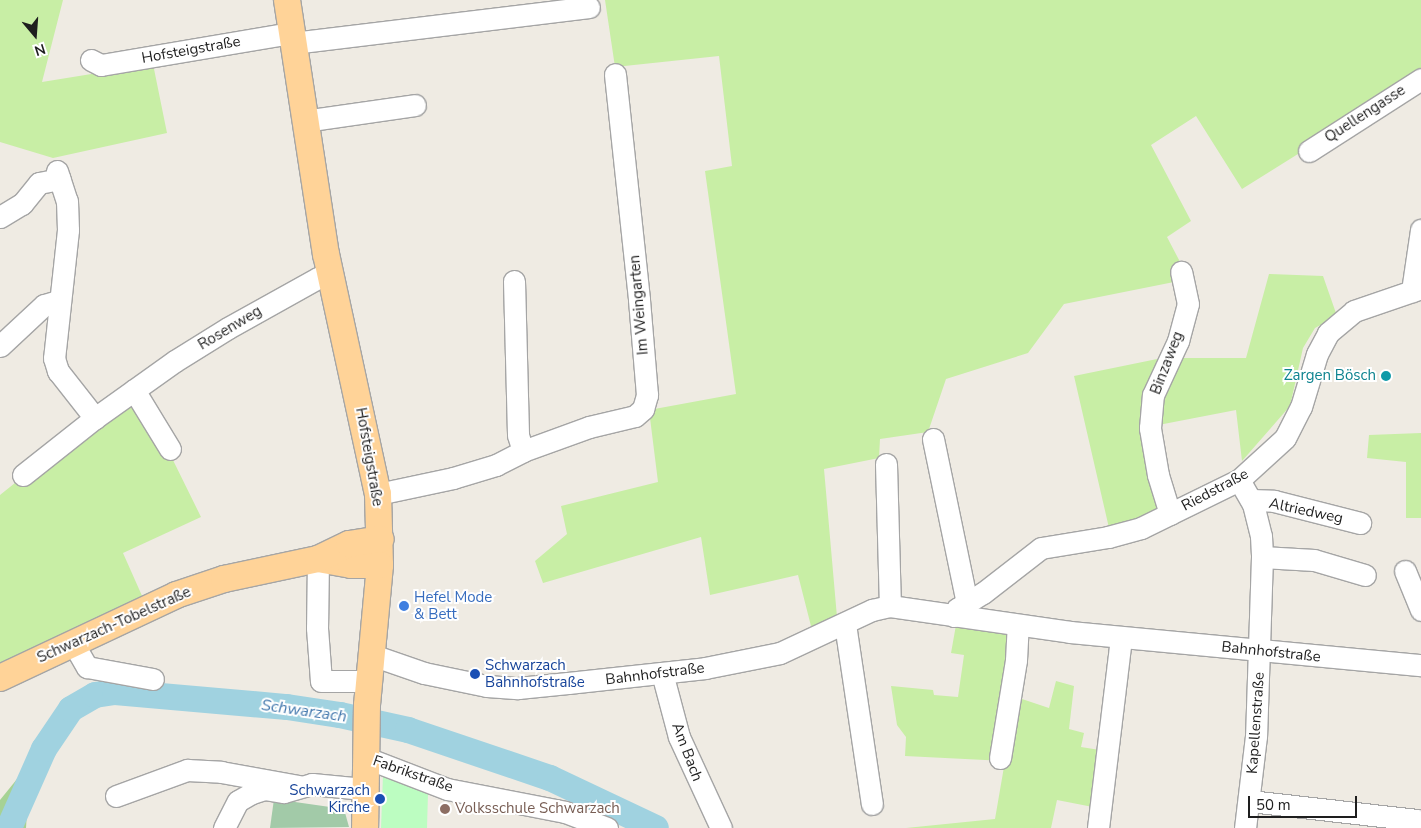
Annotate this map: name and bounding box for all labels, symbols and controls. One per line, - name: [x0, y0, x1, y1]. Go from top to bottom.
- north arrow: [10, 10, 60, 60]
- street label: Hofsteigstraße: [140, 32, 242, 68]
- text: N: [32, 39, 48, 60]
- street label: Quellengasse: [1321, 81, 1409, 147]
- street label: Im Weingarten: [626, 254, 652, 356]
- street label: Rosenweg: [195, 302, 265, 354]
- street label: Binzaweg: [1147, 329, 1187, 397]
- place label: Zargen Bösch: [1284, 367, 1376, 385]
- marker: Zargen Bösch: [1380, 370, 1392, 382]
- street label: Hofsteigstraße: [351, 406, 387, 508]
- street label: Riedstraße: [1179, 465, 1251, 515]
- street label: Altriedweg: [1267, 494, 1345, 528]
- street label: Schwarzach-Tobelstraße: [34, 583, 194, 667]
- place label: Hefel Mode & Bett: [414, 588, 492, 623]
- marker: Hefel Mode & Bett: [398, 600, 410, 612]
- street label: Bahnhofstraße: [1220, 638, 1322, 666]
- place label: Schwarzach Bahnhofstraße: [485, 656, 585, 691]
- street label: Bahnhofstraße: [604, 659, 706, 689]
- marker: Schwarzach Bahnhofstraße: [469, 668, 481, 680]
- street label: Kapellenstraße: [1243, 671, 1269, 775]
- water label: Schwarzach: [260, 696, 348, 726]
- street label: Am Bach: [668, 720, 706, 784]
- street label: Fabrikstraße: [371, 752, 455, 796]
- place label: Schwarzach Kirche: [289, 781, 370, 816]
- scale bar: [1251, 786, 1360, 818]
- marker: Schwarzach Kirche: [374, 793, 386, 805]
- text: 50 m: [1256, 795, 1291, 815]
- place label: Volksschule Schwarzach: [455, 800, 620, 818]
- marker: Volksschule Schwarzach: [439, 803, 451, 815]

